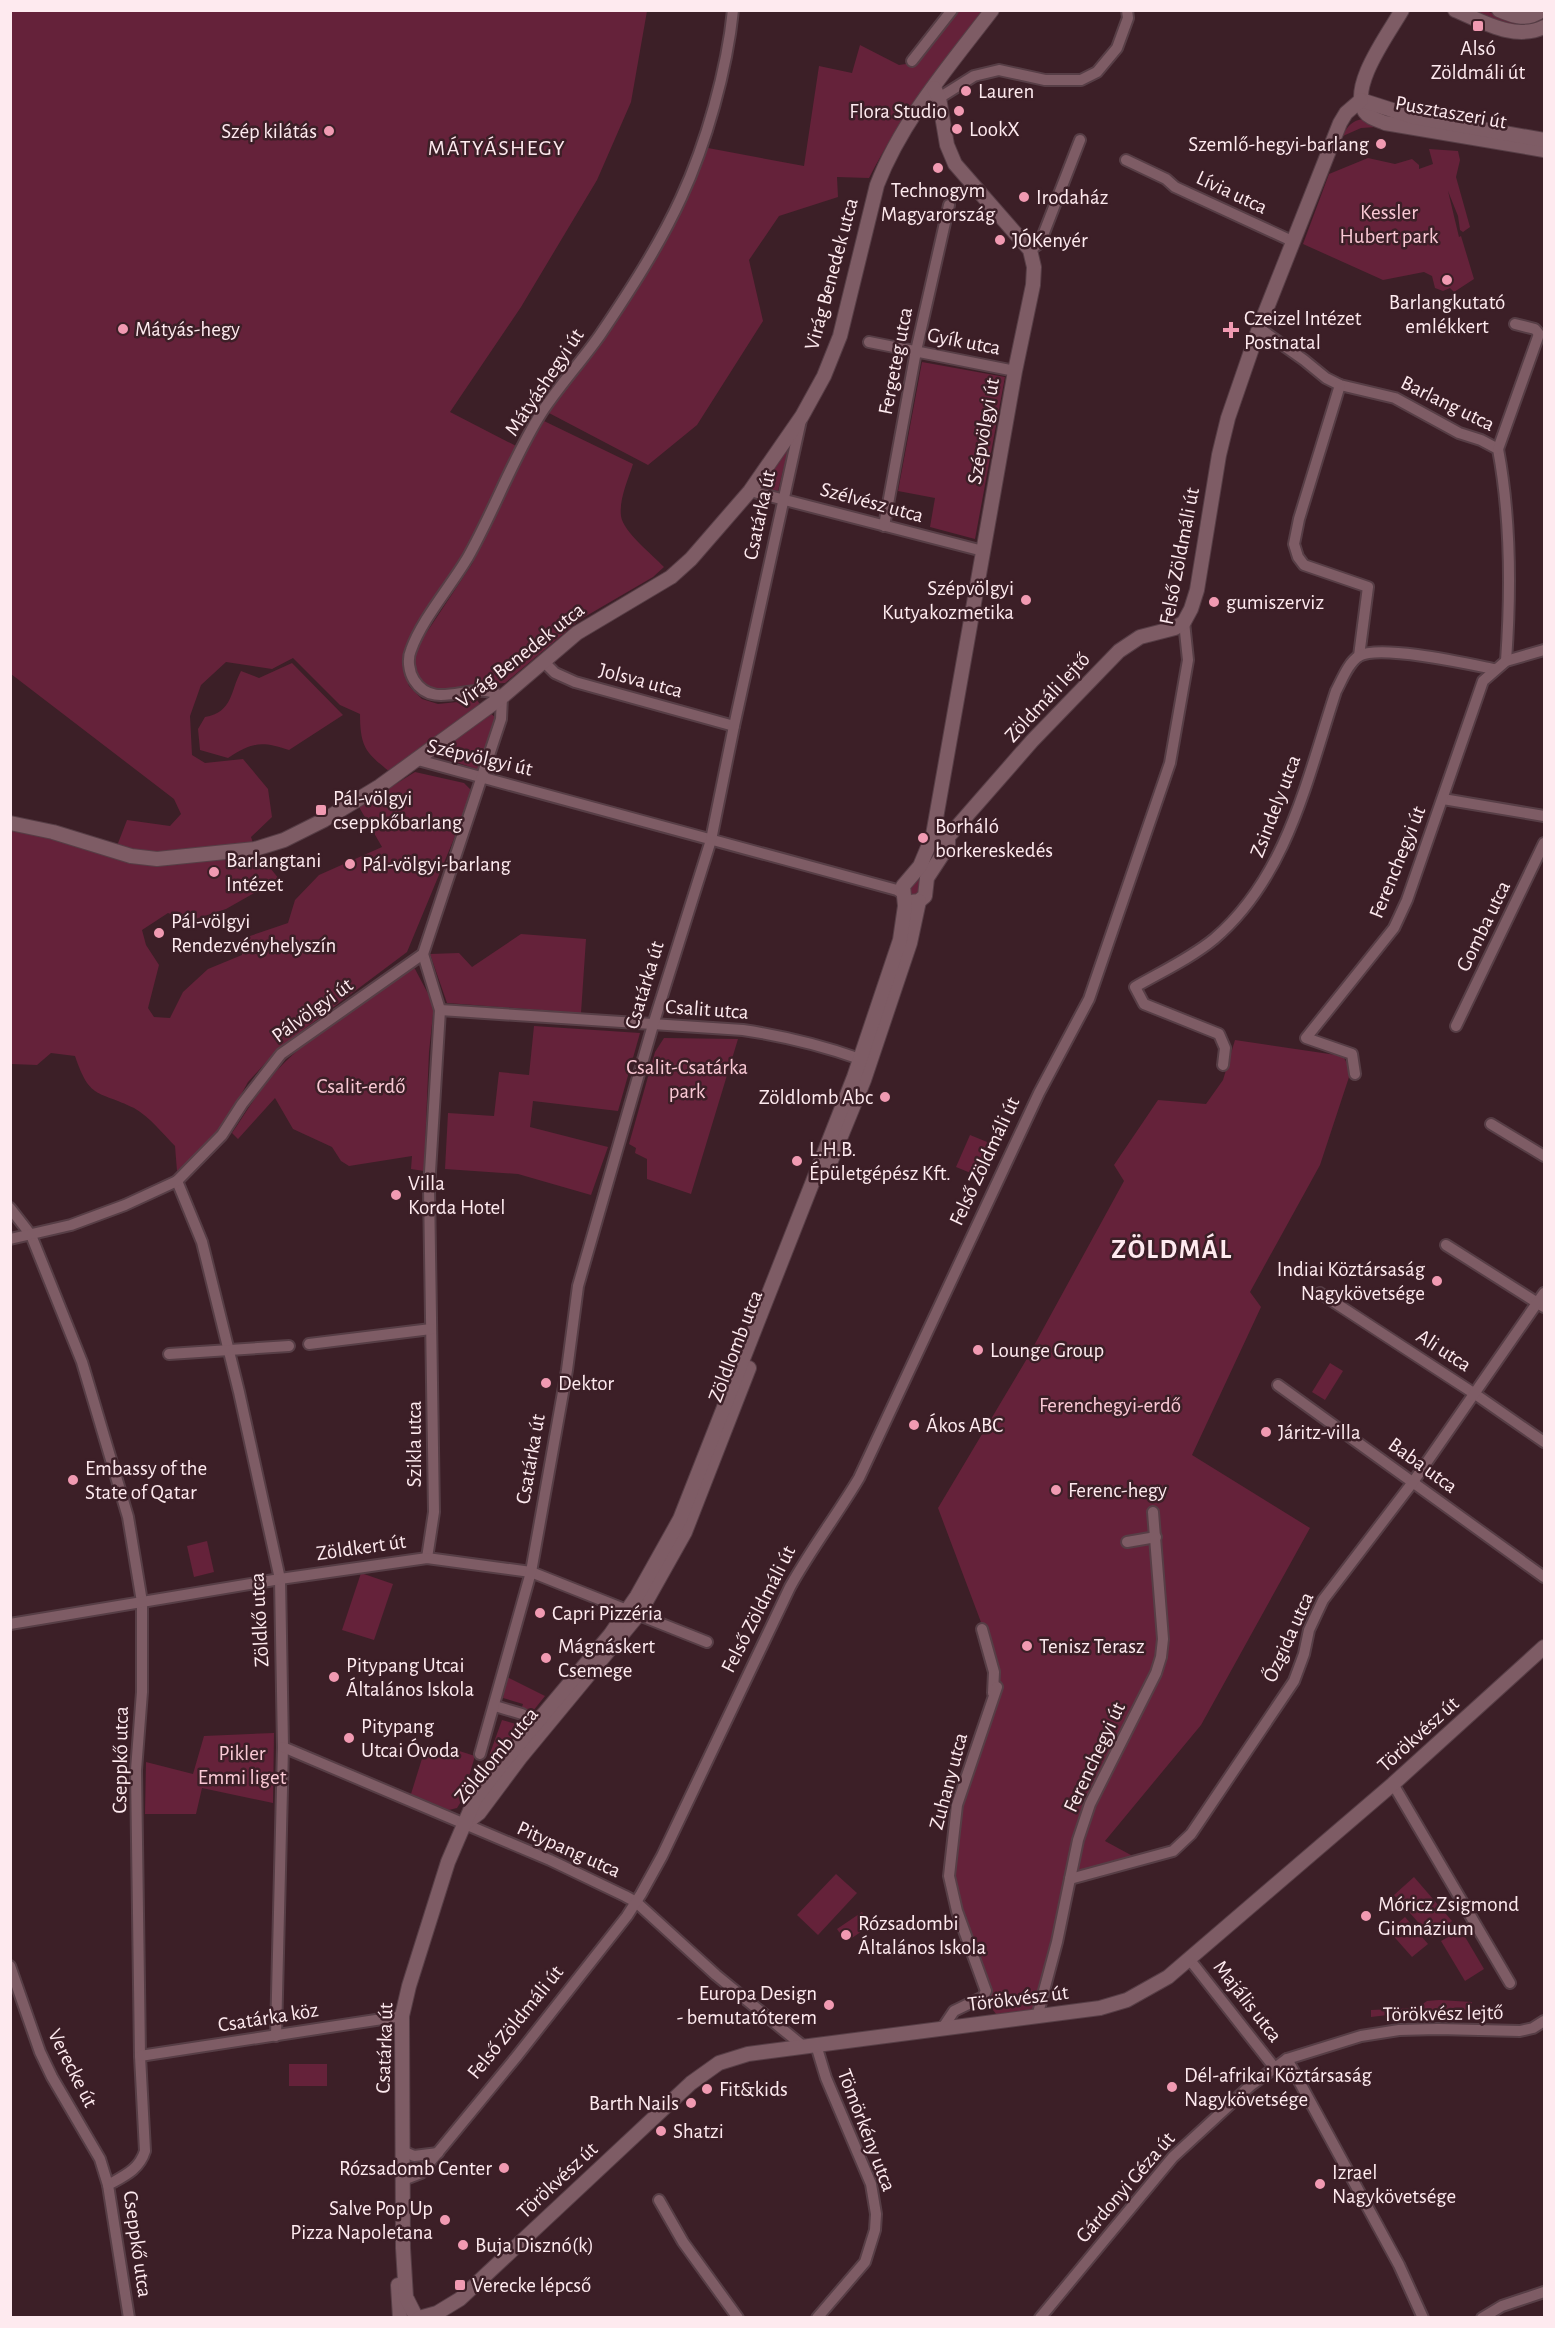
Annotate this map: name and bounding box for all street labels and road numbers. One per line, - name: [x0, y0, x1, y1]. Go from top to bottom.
- street label: Pusztaszeri út: [1394, 92, 1509, 133]
- street label: Lívia utca: [1193, 167, 1271, 218]
- street label: Virág Benedek utca: [801, 196, 862, 352]
- street label: Fergeteg utca: [875, 305, 916, 417]
- street label: Gyík utca: [926, 324, 1002, 359]
- street label: Mátyáshegyi út: [501, 325, 588, 440]
- street label: Barlang utca: [1398, 372, 1498, 435]
- street label: Szépvölgyi út: [964, 376, 1003, 486]
- street label: Csatárka út: [740, 468, 779, 562]
- street label: Szélvész utca: [818, 479, 926, 526]
- street label: Felső Zöldmáli út: [1156, 485, 1203, 626]
- street label: Virág Benedek utca: [452, 599, 589, 712]
- street label: Zöldmáli lejtő: [1001, 648, 1094, 746]
- street label: Jolsva utca: [597, 659, 685, 702]
- street label: Szépvölgyi út: [425, 735, 535, 780]
- street label: Zsindely utca: [1246, 752, 1305, 860]
- street label: Ferenchegyi út: [1365, 803, 1430, 921]
- street label: Gomba utca: [1453, 877, 1514, 975]
- street label: Csatárka út: [621, 938, 668, 1032]
- street label: Pálvölgyi út: [268, 974, 357, 1047]
- street label: Csalit utca: [665, 996, 750, 1023]
- street label: Felső Zöldmáli út: [945, 1093, 1024, 1229]
- street label: Zöldlomb utca: [705, 1287, 767, 1405]
- street label: Ali utca: [1413, 1325, 1475, 1376]
- street label: Szikla utca: [404, 1401, 425, 1487]
- street label: Csatárka út: [512, 1412, 549, 1506]
- street label: Baba utca: [1384, 1434, 1461, 1497]
- street label: Zöldkert út: [315, 1531, 407, 1564]
- street label: Felső Zöldmáli út: [717, 1542, 800, 1676]
- street label: Zöldkő utca: [247, 1572, 272, 1668]
- street label: Őzgida utca: [1258, 1588, 1318, 1685]
- street label: Törökvész út: [1374, 1693, 1463, 1776]
- street label: Ferenchegyi út: [1060, 1699, 1129, 1816]
- street label: Zöldlomb utca: [450, 1703, 543, 1807]
- street label: Cseppkő utca: [109, 1706, 132, 1814]
- street label: Zuhany utca: [925, 1730, 972, 1832]
- street label: Pitypang utca: [514, 1817, 624, 1882]
- street label: Majális utca: [1209, 1956, 1286, 2046]
- street label: Felső Zöldmáli út: [463, 1961, 568, 2083]
- street label: Törökvész út: [967, 1982, 1070, 2015]
- street label: Csatárka köz: [216, 1999, 320, 2036]
- street label: Csatárka út: [372, 2002, 397, 2094]
- street label: Törökvész lejtő: [1382, 2002, 1504, 2025]
- street label: Verecke út: [44, 2026, 101, 2111]
- street label: Tömörkény utca: [834, 2066, 900, 2195]
- street label: Gárdonyi Géza út: [1072, 2128, 1179, 2247]
- street label: Törökvész út: [513, 2138, 602, 2223]
- street label: Cseppkő utca: [120, 2189, 155, 2299]

